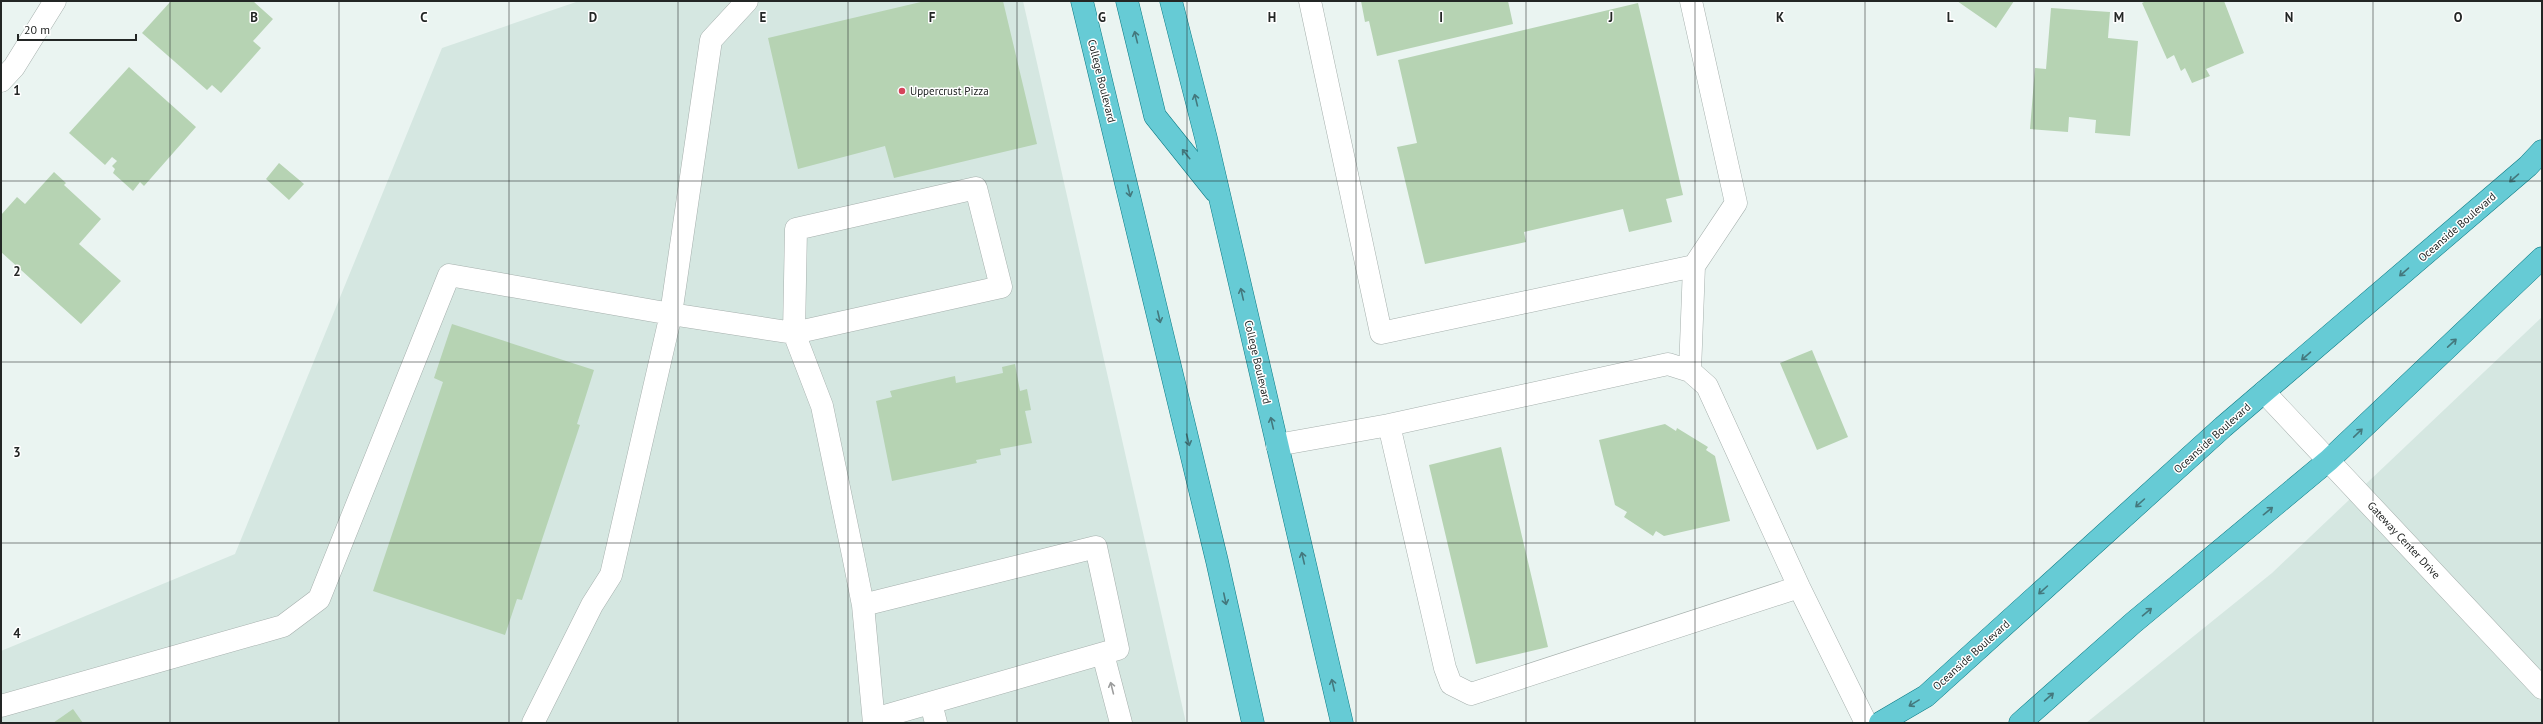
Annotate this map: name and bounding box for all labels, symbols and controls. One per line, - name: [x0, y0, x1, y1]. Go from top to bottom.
- text: B: [250, 9, 258, 26]
- text: C: [420, 9, 428, 26]
- text: D: [589, 9, 597, 26]
- text: E: [760, 9, 767, 26]
- text: F: [929, 9, 936, 26]
- text: G: [1098, 9, 1106, 26]
- text: H: [1268, 9, 1276, 26]
- text: I: [1439, 9, 1443, 26]
- text: J: [1608, 9, 1613, 26]
- text: K: [1776, 9, 1784, 26]
- text: L: [1947, 9, 1954, 26]
- text: M: [2114, 9, 2124, 26]
- text: N: [2285, 9, 2293, 26]
- text: O: [2454, 9, 2463, 26]
- scale bar: [18, 16, 136, 42]
- text: 20 m: [24, 22, 50, 37]
- one-way arrow: [1132, 30, 1139, 43]
- street label: College Boulevard: [1085, 38, 1119, 124]
- text: 1: [13, 82, 21, 99]
- place label: Uppercrust Pizza: [910, 84, 989, 98]
- marker: Uppercrust Pizza: [897, 86, 907, 96]
- one-way arrow: [1192, 94, 1199, 107]
- one-way arrow: [1181, 148, 1190, 159]
- one-way arrow: [2509, 173, 2519, 182]
- one-way arrow: [1126, 184, 1133, 197]
- street label: Oceanside Boulevard: [2415, 189, 2499, 265]
- text: 2: [13, 263, 21, 280]
- one-way arrow: [2399, 267, 2410, 276]
- one-way arrow: [1238, 288, 1245, 301]
- one-way arrow: [1155, 310, 1163, 323]
- street label: College Boulevard: [1242, 319, 1274, 405]
- one-way arrow: [2447, 339, 2457, 348]
- one-way arrow: [2300, 352, 2311, 361]
- street label: Oceanside Boulevard: [2171, 400, 2253, 476]
- one-way arrow: [1267, 416, 1275, 429]
- one-way arrow: [2353, 428, 2363, 438]
- one-way arrow: [1185, 433, 1192, 446]
- text: 3: [13, 444, 21, 461]
- one-way arrow: [2135, 498, 2145, 508]
- street label: Gateway Center Drive: [2365, 498, 2444, 582]
- one-way arrow: [2263, 506, 2274, 515]
- one-way arrow: [1299, 552, 1307, 565]
- one-way arrow: [2038, 585, 2048, 595]
- one-way arrow: [1222, 592, 1230, 605]
- one-way arrow: [2142, 607, 2152, 616]
- street label: Oceanside Boulevard: [1930, 617, 2012, 693]
- text: 4: [13, 625, 21, 642]
- one-way arrow: [1329, 679, 1336, 692]
- one-way arrow: [1108, 682, 1115, 695]
- one-way arrow: [2044, 693, 2055, 702]
- one-way arrow: [1909, 699, 1920, 707]

